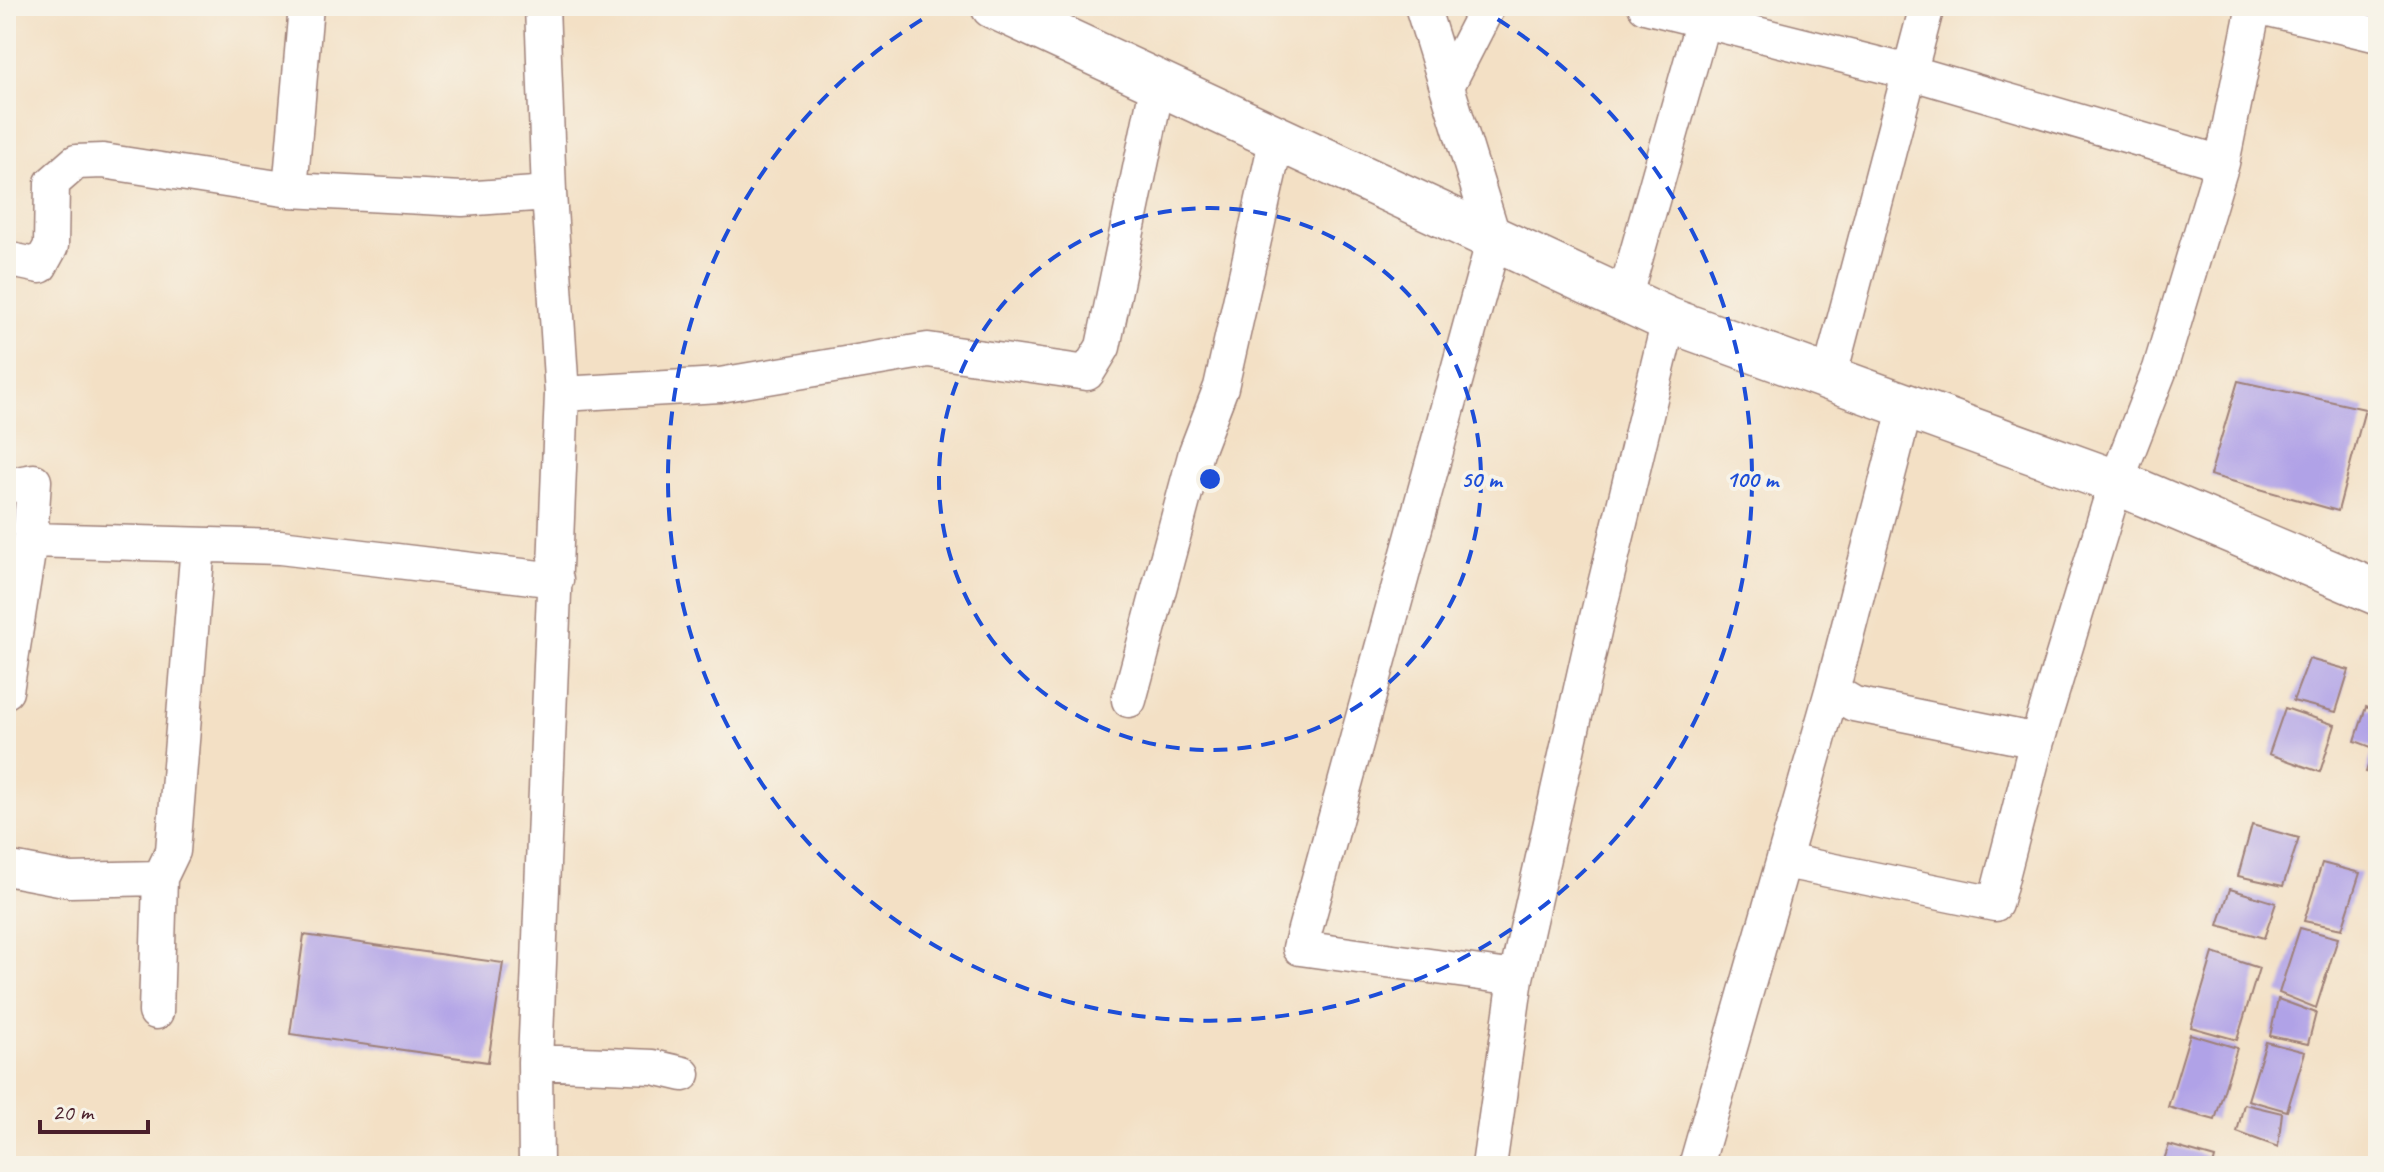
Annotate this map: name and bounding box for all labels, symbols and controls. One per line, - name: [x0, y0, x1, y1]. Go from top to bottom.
- text: 50 m: [1461, 464, 1504, 494]
- text: 100 m: [1726, 464, 1780, 494]
- centre of rings: [1196, 465, 1224, 493]
- scale bar: [40, 1084, 148, 1134]
- text: 20 m: [52, 1097, 95, 1127]

